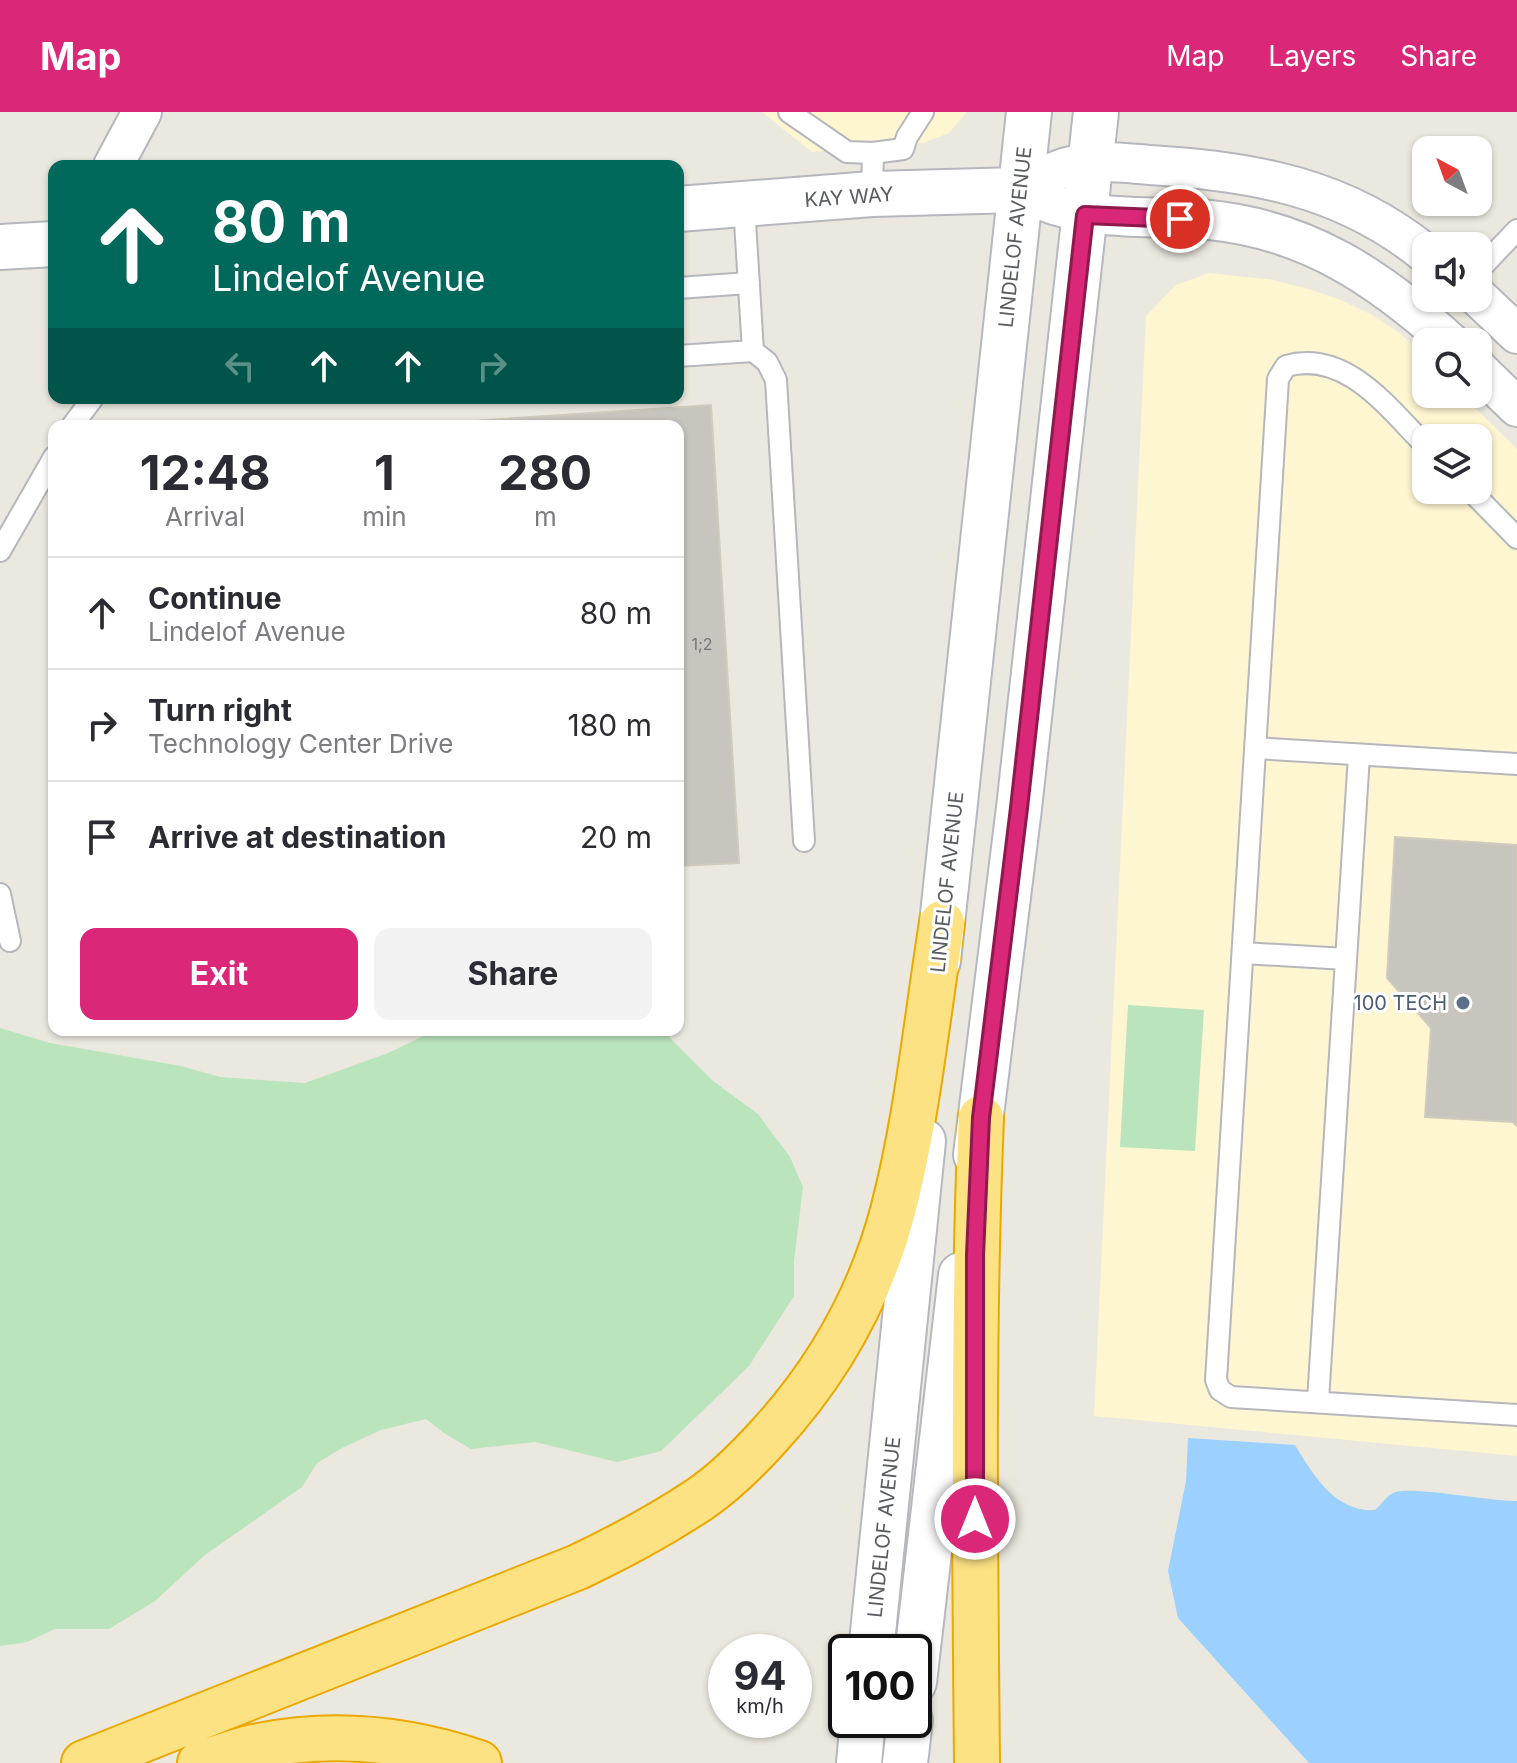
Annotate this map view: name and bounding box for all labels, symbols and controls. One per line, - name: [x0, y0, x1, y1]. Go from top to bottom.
- text: Map: [40, 33, 121, 79]
- text: Map: [1166, 39, 1224, 73]
- text: Layers: [1268, 39, 1356, 73]
- text: Share: [1400, 39, 1477, 73]
- north arrow: [1412, 136, 1492, 216]
- map controls: [1412, 136, 1492, 504]
- street label: LINDELOF AVENUE: [994, 145, 1036, 329]
- street label: KAY WAY: [804, 182, 895, 212]
- pin: [1146, 185, 1214, 253]
- text: 80 m: [212, 188, 351, 256]
- icon: ahead: [80, 192, 184, 296]
- icon: arrive: [1158, 197, 1202, 241]
- button: sound: [1412, 232, 1492, 312]
- text: Lindelof Avenue: [212, 256, 486, 300]
- button: search: [1412, 328, 1492, 408]
- icon: left: [218, 344, 262, 388]
- icon: ahead: [302, 344, 346, 388]
- icon: ahead: [386, 344, 430, 388]
- icon: right: [470, 344, 514, 388]
- button: layers: [1412, 424, 1492, 504]
- text: 12:48: [140, 443, 270, 502]
- text: 1: [374, 443, 395, 502]
- text: 280: [498, 443, 592, 502]
- text: Arrival: [165, 501, 245, 532]
- text: min: [362, 501, 407, 532]
- text: m: [534, 501, 557, 532]
- text: Continue: [148, 580, 282, 616]
- icon: ahead: [80, 591, 124, 635]
- text: 80 m: [580, 595, 652, 631]
- text: Lindelof Avenue: [148, 616, 346, 647]
- house number: 1;2: [691, 634, 713, 654]
- text: Turn right: [148, 692, 292, 728]
- icon: right: [80, 703, 124, 747]
- text: 180 m: [568, 707, 652, 743]
- text: Technology Center Drive: [148, 728, 453, 759]
- street label: LINDELOF AVENUE: [926, 790, 968, 974]
- icon: arrive: [80, 815, 124, 859]
- text: Arrive at destination: [148, 819, 446, 855]
- text: 20 m: [580, 819, 652, 855]
- button: Exit: [80, 928, 358, 1020]
- button: Share: [374, 928, 652, 1020]
- place label: 100 TECH: [1354, 991, 1447, 1015]
- marker: 100 TECH: [1454, 994, 1472, 1012]
- street label: LINDELOF AVENUE: [863, 1435, 905, 1619]
- position arrow: [933, 1477, 1017, 1561]
- speed limit sign: 100: [828, 1634, 932, 1738]
- text: 94: [733, 1651, 787, 1700]
- text: km/h: [736, 1694, 784, 1718]

